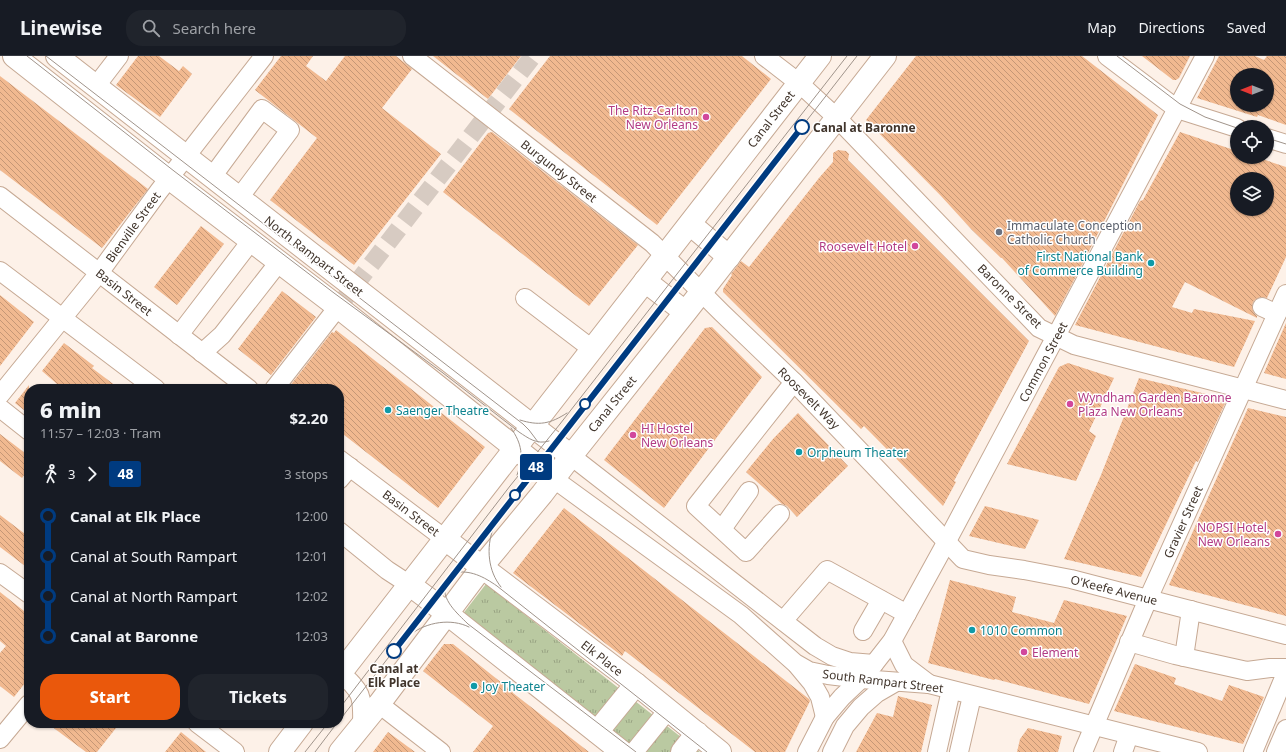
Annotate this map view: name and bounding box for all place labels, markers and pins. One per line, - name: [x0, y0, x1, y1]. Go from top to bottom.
- place label: The Ritz-Carlton New Orleans: [608, 102, 698, 133]
- marker: The Ritz-Carlton New Orleans: [701, 112, 711, 122]
- marker: Canal at Baronne: [794, 119, 810, 135]
- place label: Canal at Baronne: [813, 119, 916, 136]
- place label: Immaculate Conception Catholic Church: [1007, 217, 1142, 248]
- marker: Immaculate Conception Catholic Church: [994, 227, 1004, 237]
- place label: Roosevelt Hotel: [819, 238, 907, 255]
- marker: Roosevelt Hotel: [910, 241, 920, 251]
- place label: First National Bank of Commerce Building: [1017, 248, 1144, 279]
- marker: First National Bank of Commerce Building: [1146, 258, 1156, 268]
- place label: Wyndham Garden Baronne Plaza New Orleans: [1078, 389, 1232, 420]
- unlabelled marker: [579, 398, 591, 410]
- marker: Wyndham Garden Baronne Plaza New Orleans: [1065, 399, 1075, 409]
- place label: Saenger Theatre: [396, 402, 489, 419]
- marker: Saenger Theatre: [383, 405, 393, 415]
- place label: HI Hostel New Orleans: [641, 420, 714, 451]
- marker: HI Hostel New Orleans: [628, 430, 638, 440]
- place label: Orpheum Theater: [807, 444, 908, 461]
- marker: Orpheum Theater: [794, 447, 804, 457]
- unlabelled marker: [509, 489, 521, 501]
- place label: NOPSI Hotel, New Orleans: [1197, 519, 1270, 550]
- marker: NOPSI Hotel, New Orleans: [1273, 529, 1283, 539]
- place label: 1010 Common: [980, 622, 1063, 639]
- marker: 1010 Common: [967, 625, 977, 635]
- marker: Canal at Elk Place: [386, 643, 402, 659]
- place label: Element: [1032, 644, 1079, 661]
- marker: Element: [1019, 647, 1029, 657]
- place label: Canal at Elk Place: [368, 660, 420, 691]
- place label: Joy Theater: [481, 678, 545, 695]
- marker: Joy Theater: [469, 681, 479, 691]

